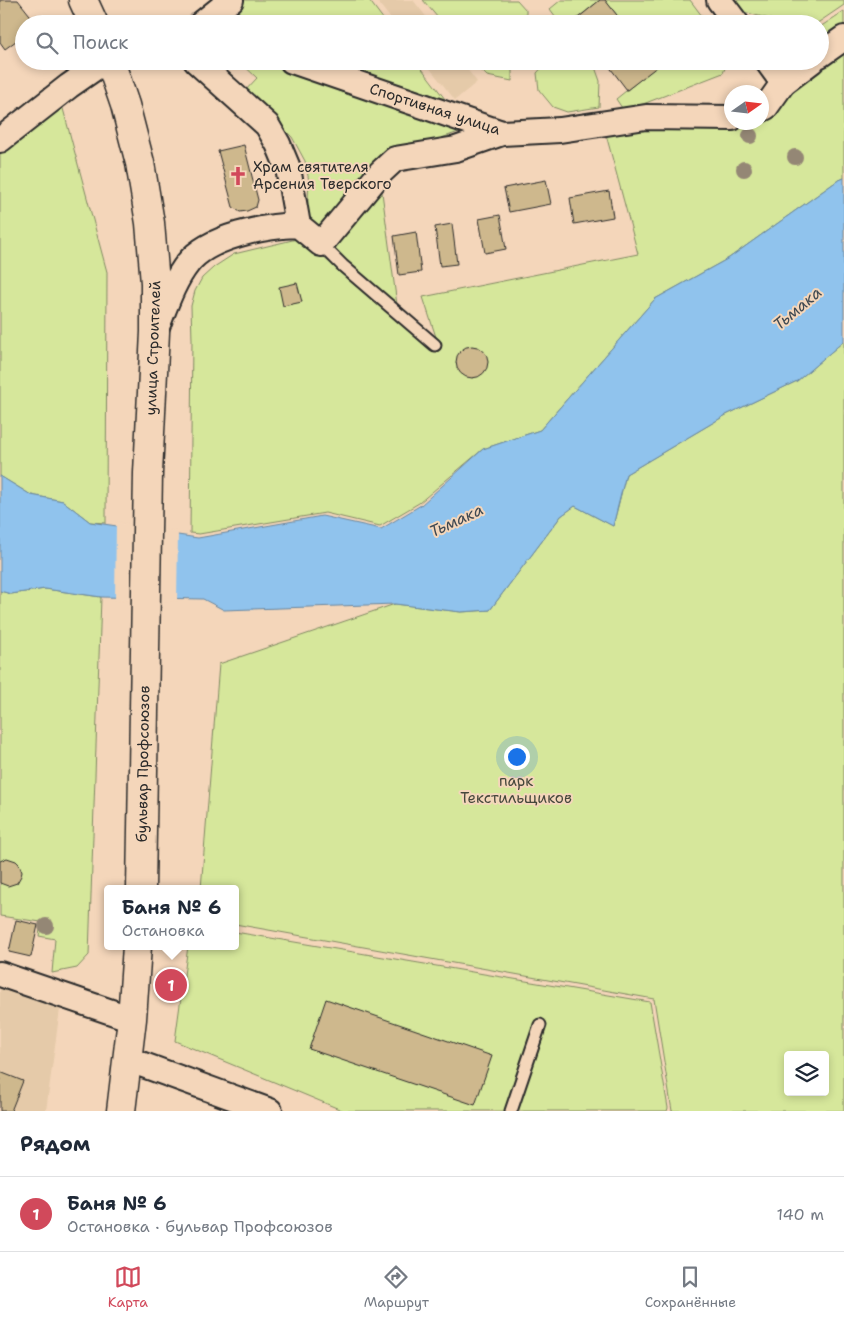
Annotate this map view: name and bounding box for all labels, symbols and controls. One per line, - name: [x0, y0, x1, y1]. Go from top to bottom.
- search box: [15, 15, 829, 70]
- icon: search: [33, 29, 61, 57]
- text: Поиск: [73, 30, 128, 55]
- street label: Спортивная улица: [367, 78, 504, 140]
- north arrow: [724, 85, 769, 130]
- place label: Храм святителя Арсения Тверского: [253, 157, 392, 194]
- church icon: Храм святителя Арсения Тверского: [227, 165, 249, 187]
- street label: улица Строителей: [141, 280, 165, 416]
- water label: Тьмака: [769, 282, 826, 335]
- water label: Тьмака: [426, 499, 487, 542]
- street label: бульвар Профсоюзов: [132, 685, 154, 843]
- your location: [504, 744, 530, 770]
- park label: парк Текстильщиков: [460, 771, 572, 808]
- popup: [104, 885, 239, 950]
- text: Баня № 6: [122, 895, 221, 920]
- text: Остановка: [122, 920, 204, 941]
- pin: 1: [155, 966, 187, 1004]
- map controls: [784, 1051, 829, 1096]
- button: layers: [784, 1051, 829, 1096]
- text: Рядом: [20, 1130, 90, 1158]
- text: Баня № 6: [67, 1191, 167, 1216]
- text: 1: [32, 1204, 40, 1225]
- text: 140 m: [777, 1204, 824, 1225]
- text: Остановка · бульвар Профсоюзов: [67, 1216, 333, 1237]
- tab: Карта: [108, 1263, 148, 1311]
- tab: Маршрут: [364, 1263, 429, 1311]
- tab: Сохранённые: [645, 1263, 736, 1311]

